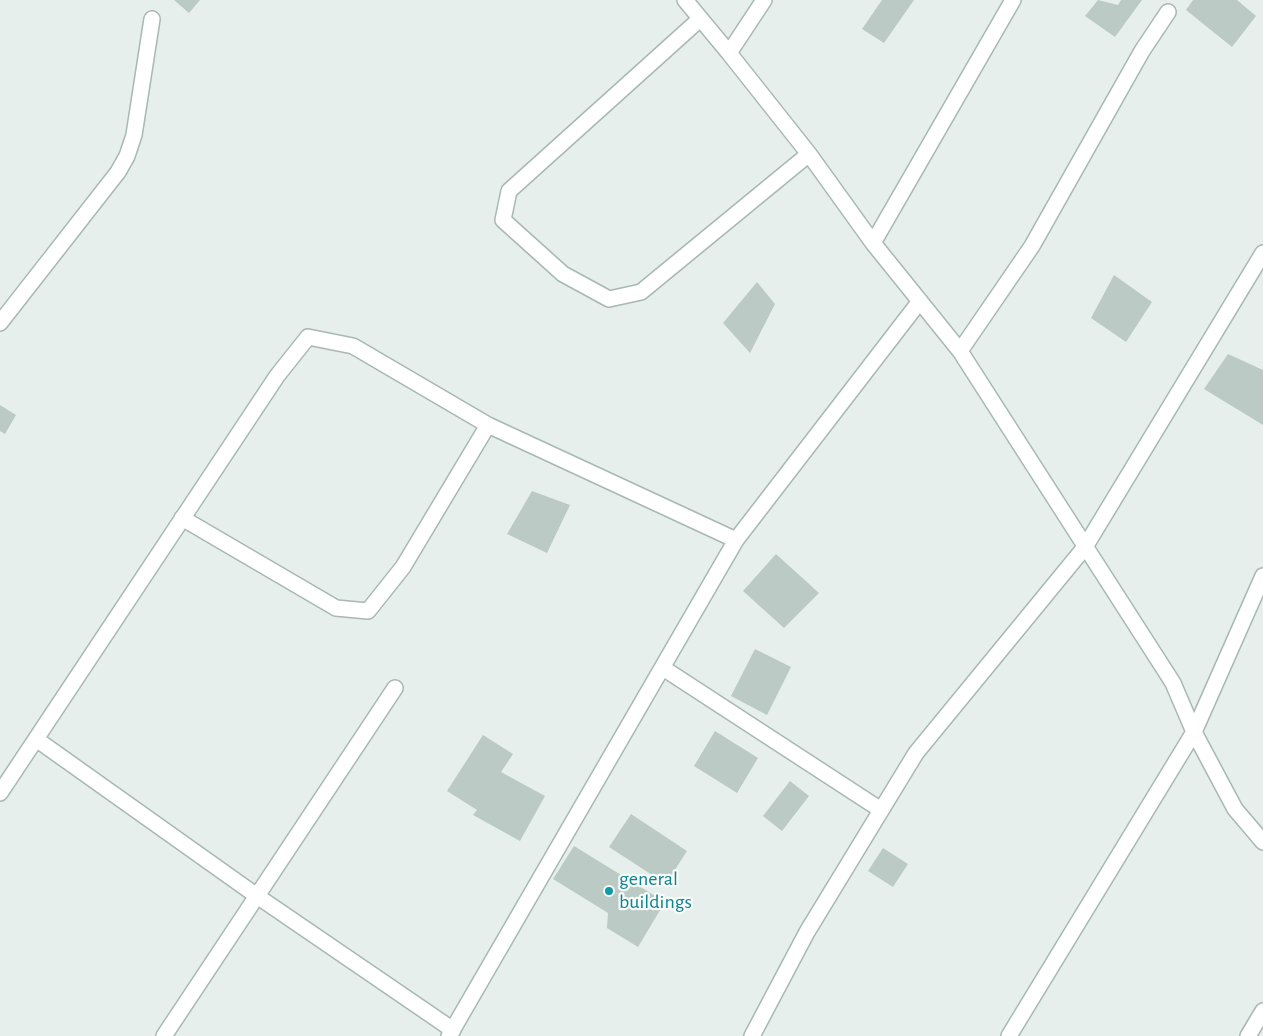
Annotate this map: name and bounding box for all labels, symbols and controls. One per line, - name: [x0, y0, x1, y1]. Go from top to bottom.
- place label: general buildings: [619, 867, 692, 914]
- marker: general buildings: [603, 885, 615, 897]

